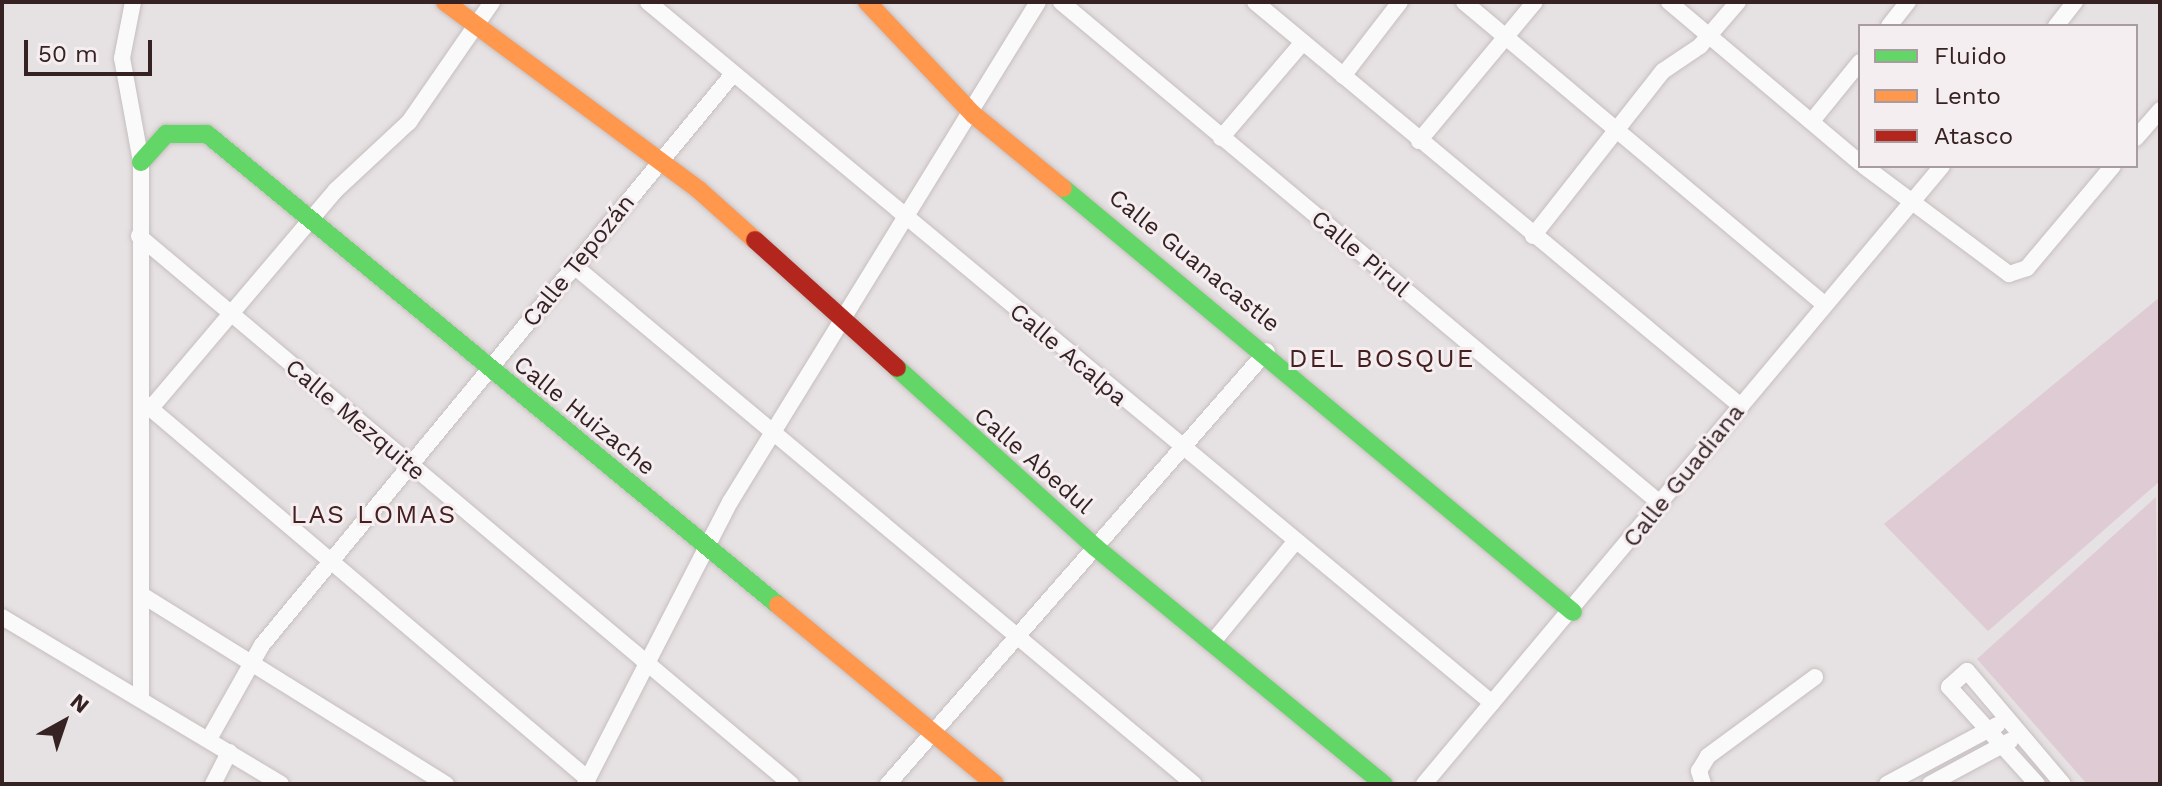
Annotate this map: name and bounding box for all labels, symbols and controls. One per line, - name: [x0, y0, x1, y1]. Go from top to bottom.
- scale bar: [28, 24, 156, 74]
- legend: [1858, 24, 2138, 168]
- text: 50 m: [38, 40, 98, 68]
- text: Fluido: [1934, 42, 2007, 70]
- text: Lento: [1934, 82, 2001, 110]
- text: Atasco: [1934, 122, 2013, 150]
- street label: Calle Guanacastle: [1103, 183, 1285, 339]
- street label: Calle Tepozán: [517, 189, 641, 333]
- street label: Calle Pirul: [1305, 204, 1415, 304]
- street label: Calle Acalpa: [1003, 297, 1133, 413]
- district label: DEL BOSQUE: [1288, 343, 1476, 375]
- street label: Calle Huizache: [507, 350, 661, 482]
- street label: Calle Mezquite: [279, 353, 431, 487]
- street label: Calle Guadiana: [1617, 399, 1751, 553]
- street label: Calle Abedul: [967, 401, 1099, 521]
- district label: LAS LOMAS: [291, 499, 457, 531]
- north arrow: [24, 682, 104, 762]
- text: N: [65, 688, 94, 718]

